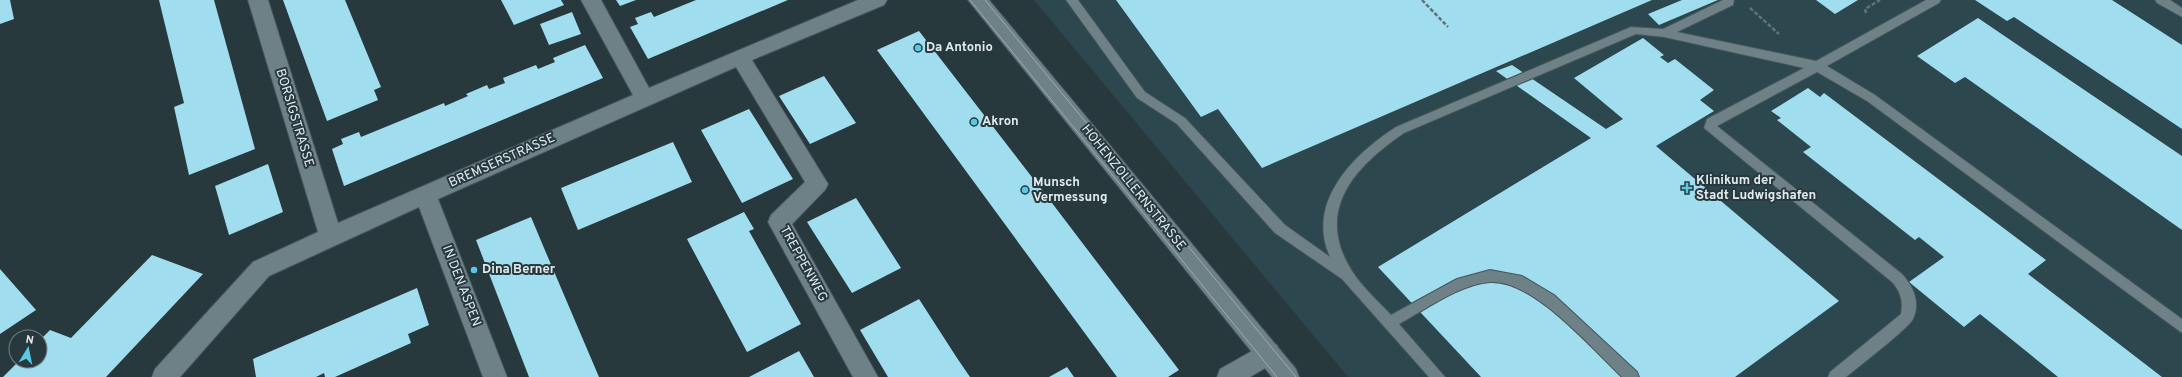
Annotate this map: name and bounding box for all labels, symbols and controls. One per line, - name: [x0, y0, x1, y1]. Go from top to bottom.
- place label: Da Antonio: [926, 40, 993, 56]
- marker: Da Antonio: [913, 43, 923, 53]
- street label: BORSIGSTRASSE: [271, 67, 317, 169]
- place label: Akron: [982, 114, 1019, 130]
- marker: Akron: [969, 117, 979, 127]
- street label: HOHENZOLLERNSTRASSE: [1077, 122, 1189, 254]
- street label: BREMSERSTRASSE: [446, 130, 558, 192]
- place label: Klinikum der Stadt Ludwigshafen: [1696, 173, 1816, 204]
- place label: Munsch Vermessung: [1033, 175, 1107, 206]
- marker: Klinikum der Stadt Ludwigshafen: [1681, 182, 1693, 194]
- marker: Munsch Vermessung: [1020, 185, 1030, 195]
- street label: TREPPENWEG: [776, 223, 830, 305]
- street label: IN DEN ASPEN: [438, 243, 484, 329]
- place label: Dina Berner: [482, 262, 556, 278]
- marker: Dina Berner: [469, 265, 479, 275]
- north arrow: [8, 329, 48, 369]
- text: N: [24, 333, 35, 348]

